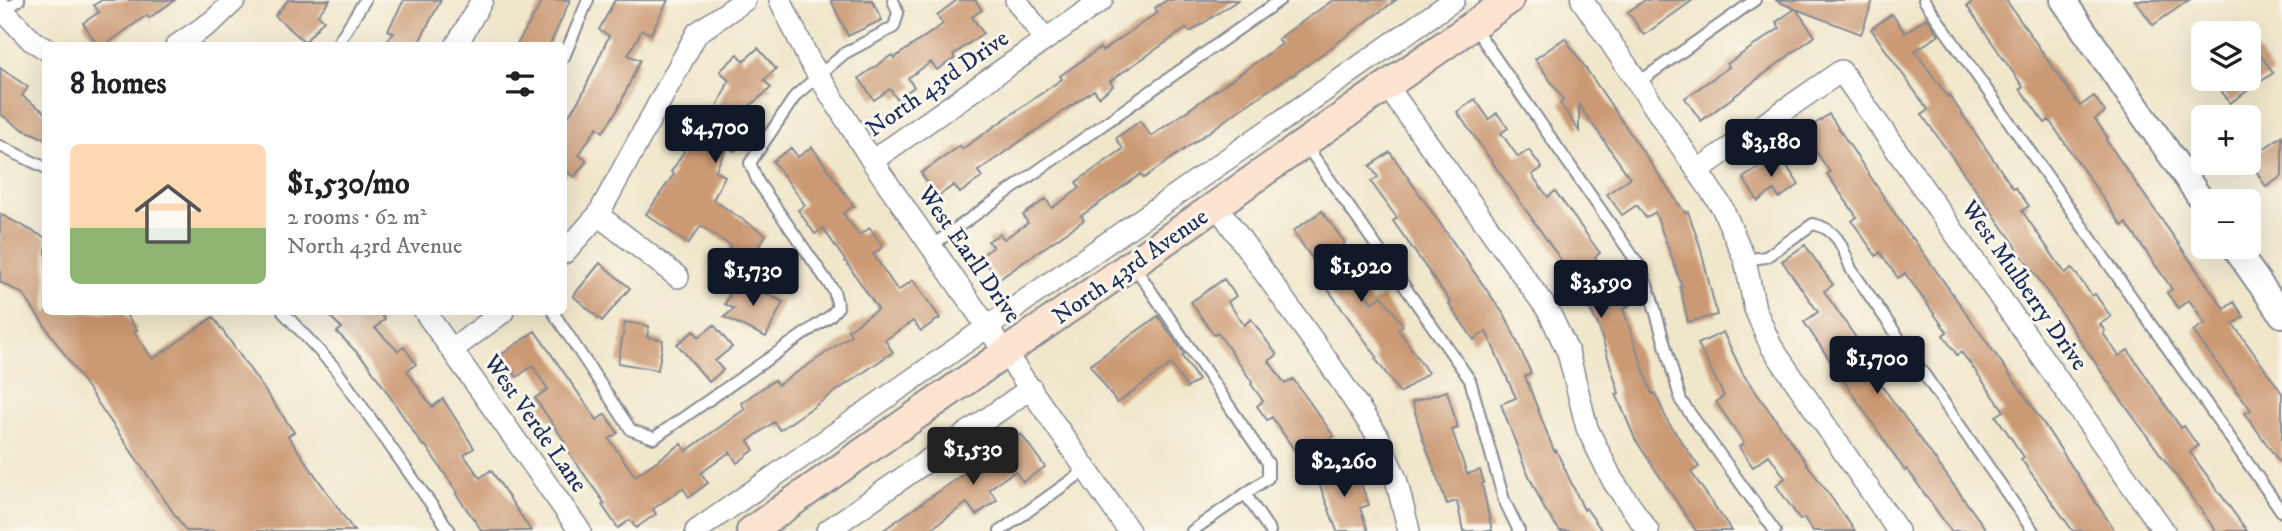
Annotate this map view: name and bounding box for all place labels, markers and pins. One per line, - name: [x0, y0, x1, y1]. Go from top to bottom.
- pin: $4,700: [658, 106, 772, 165]
- pin: $3,180: [1714, 120, 1828, 179]
- pin: $1,920: [1304, 244, 1418, 304]
- pin: $1,730: [696, 248, 810, 308]
- pin: $3,590: [1544, 260, 1658, 320]
- pin: $1,700: [1820, 336, 1934, 396]
- pin: $1,530: [916, 428, 1030, 487]
- pin: $2,260: [1287, 440, 1401, 499]

